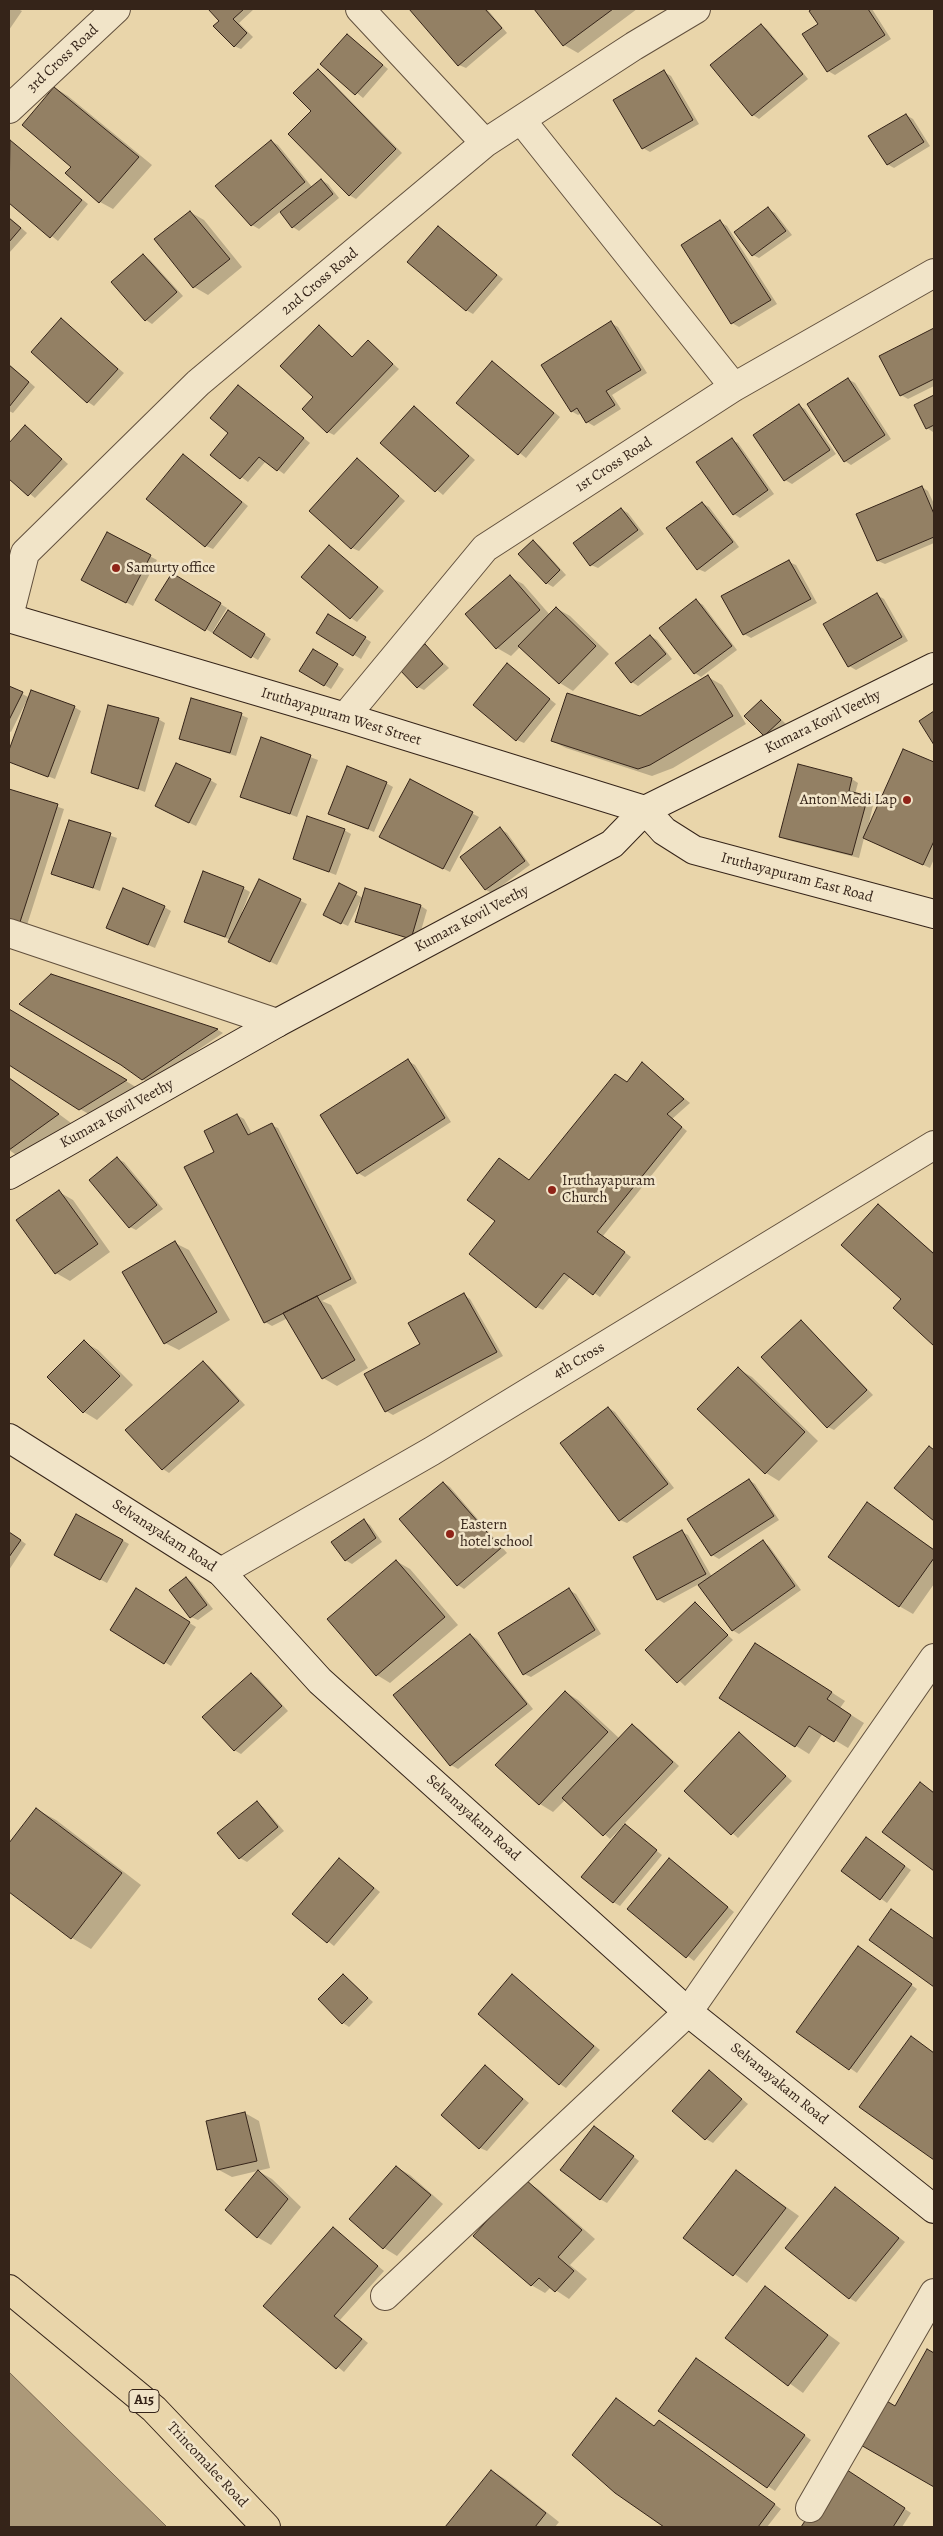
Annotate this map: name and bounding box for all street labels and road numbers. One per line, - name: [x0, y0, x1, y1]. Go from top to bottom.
- street label: 3rd Cross Road: [23, 21, 103, 97]
- street label: 2nd Cross Road: [278, 245, 362, 319]
- street label: 1st Cross Road: [572, 434, 656, 496]
- street label: Iruthayapuram West Street: [259, 684, 423, 750]
- street label: Kumara Kovil Veethy: [762, 686, 884, 758]
- street label: Iruthayapuram East Road: [719, 849, 875, 907]
- street label: Kumara Kovil Veethy: [412, 881, 532, 957]
- street label: Kumara Kovil Veethy: [57, 1075, 177, 1153]
- street label: 4th Cross: [550, 1339, 608, 1383]
- street label: Selvanayakam Road: [109, 1496, 219, 1576]
- street label: Selvanayakam Road: [422, 1771, 524, 1865]
- street label: Selvanayakam Road: [726, 2039, 832, 2129]
- road number: A15: [129, 2390, 159, 2412]
- street label: Trincomalee Road: [163, 2419, 251, 2511]

